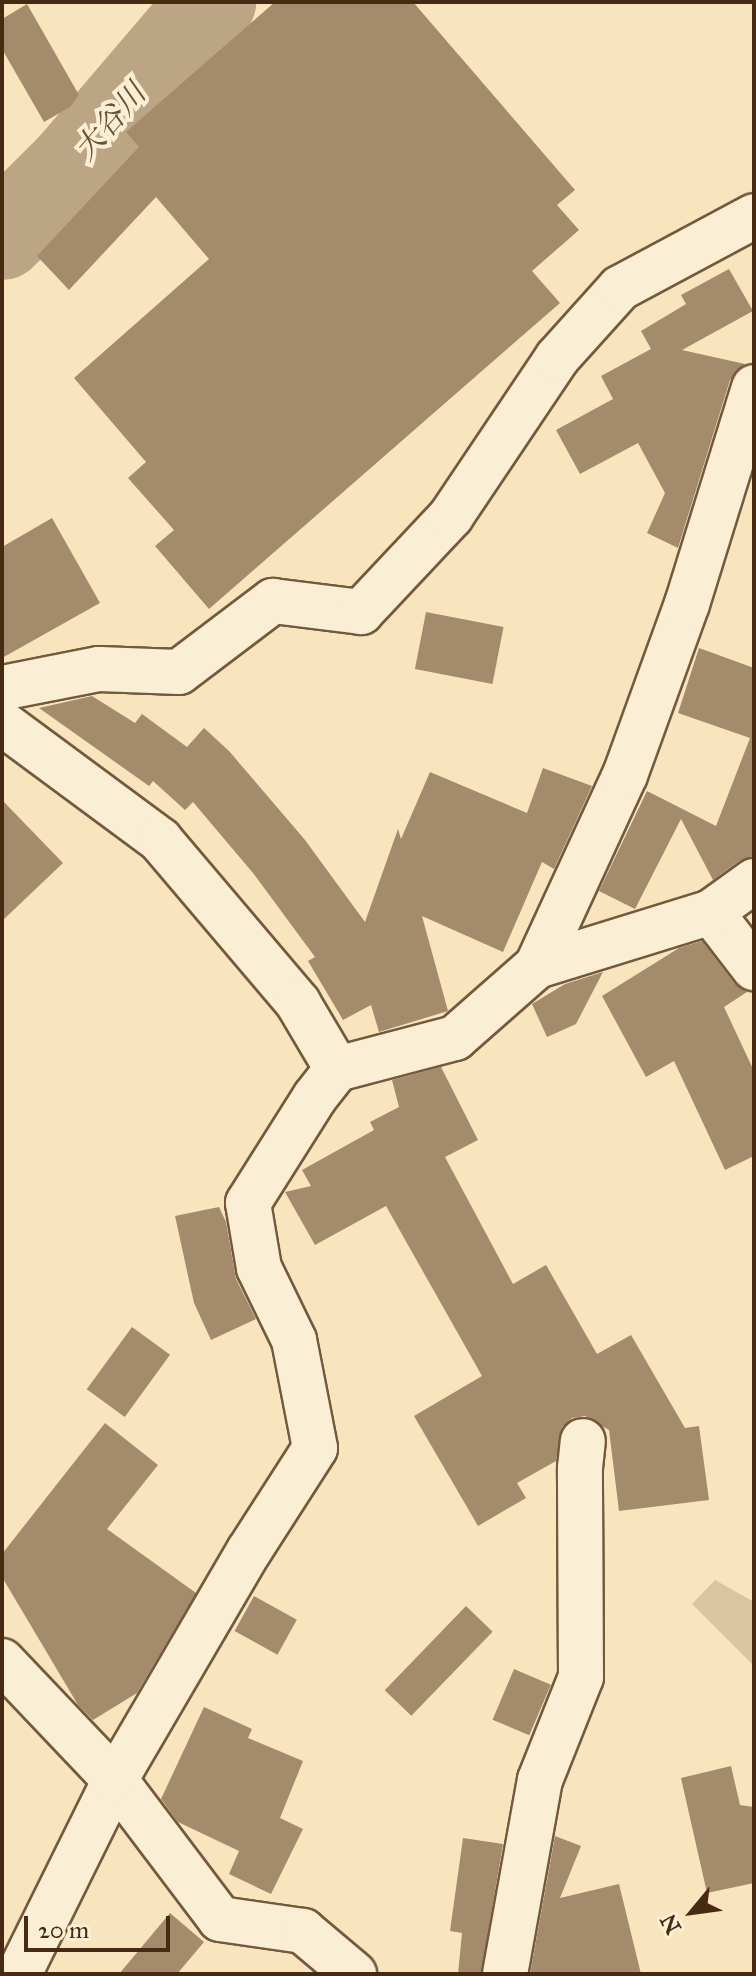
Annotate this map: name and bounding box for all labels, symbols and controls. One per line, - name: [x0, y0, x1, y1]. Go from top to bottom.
- water label: 大谷川: [67, 76, 153, 168]
- north arrow: [652, 1872, 732, 1952]
- scale bar: [28, 1900, 174, 1950]
- text: N: [654, 1909, 687, 1939]
- text: 20 m: [38, 1915, 89, 1945]

